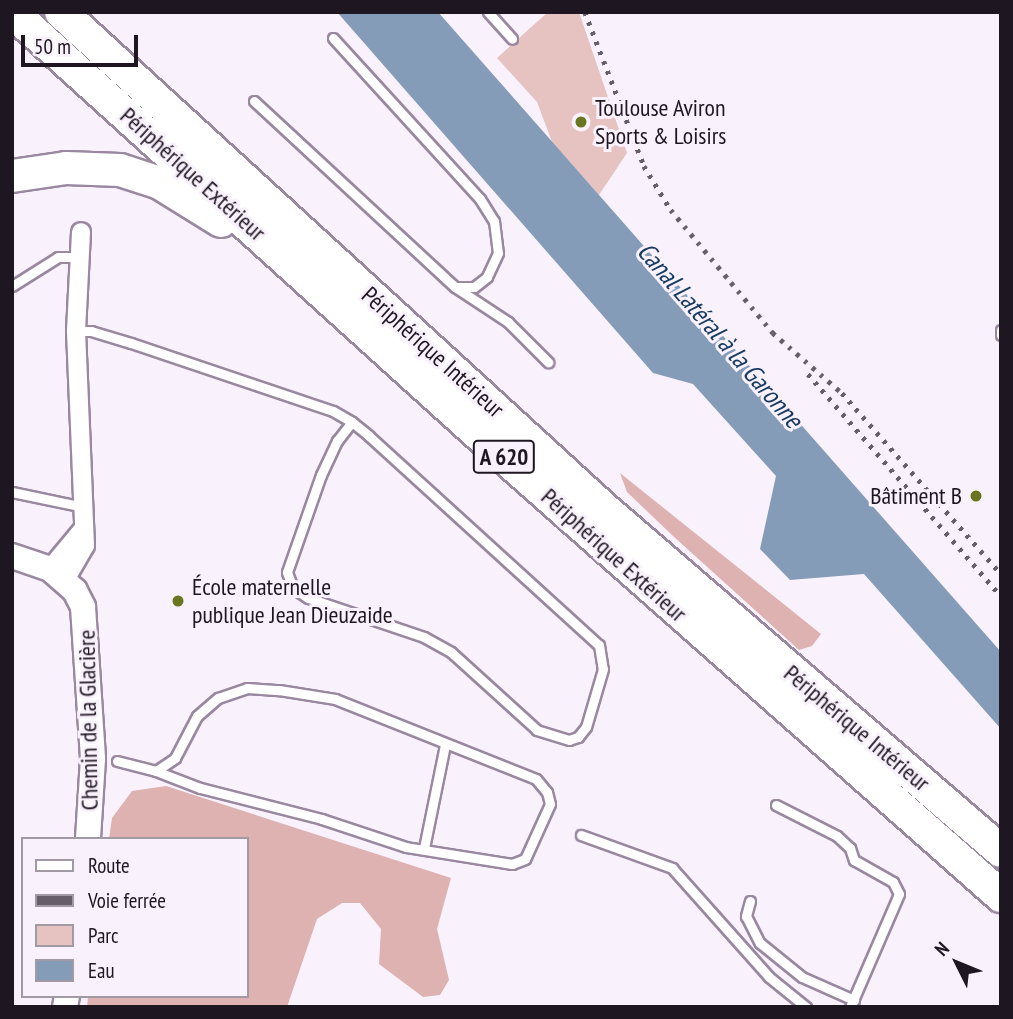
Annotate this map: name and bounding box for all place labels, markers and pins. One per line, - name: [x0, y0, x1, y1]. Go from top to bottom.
- place label: Toulouse Aviron Sports & Loisirs: [595, 94, 726, 150]
- marker: Toulouse Aviron Sports & Loisirs: [573, 114, 589, 130]
- place label: Bâtiment B: [870, 482, 962, 510]
- marker: Bâtiment B: [968, 488, 984, 504]
- place label: École maternelle publique Jean Dieuzaide: [192, 573, 393, 629]
- marker: École maternelle publique Jean Dieuzaide: [170, 593, 186, 609]

